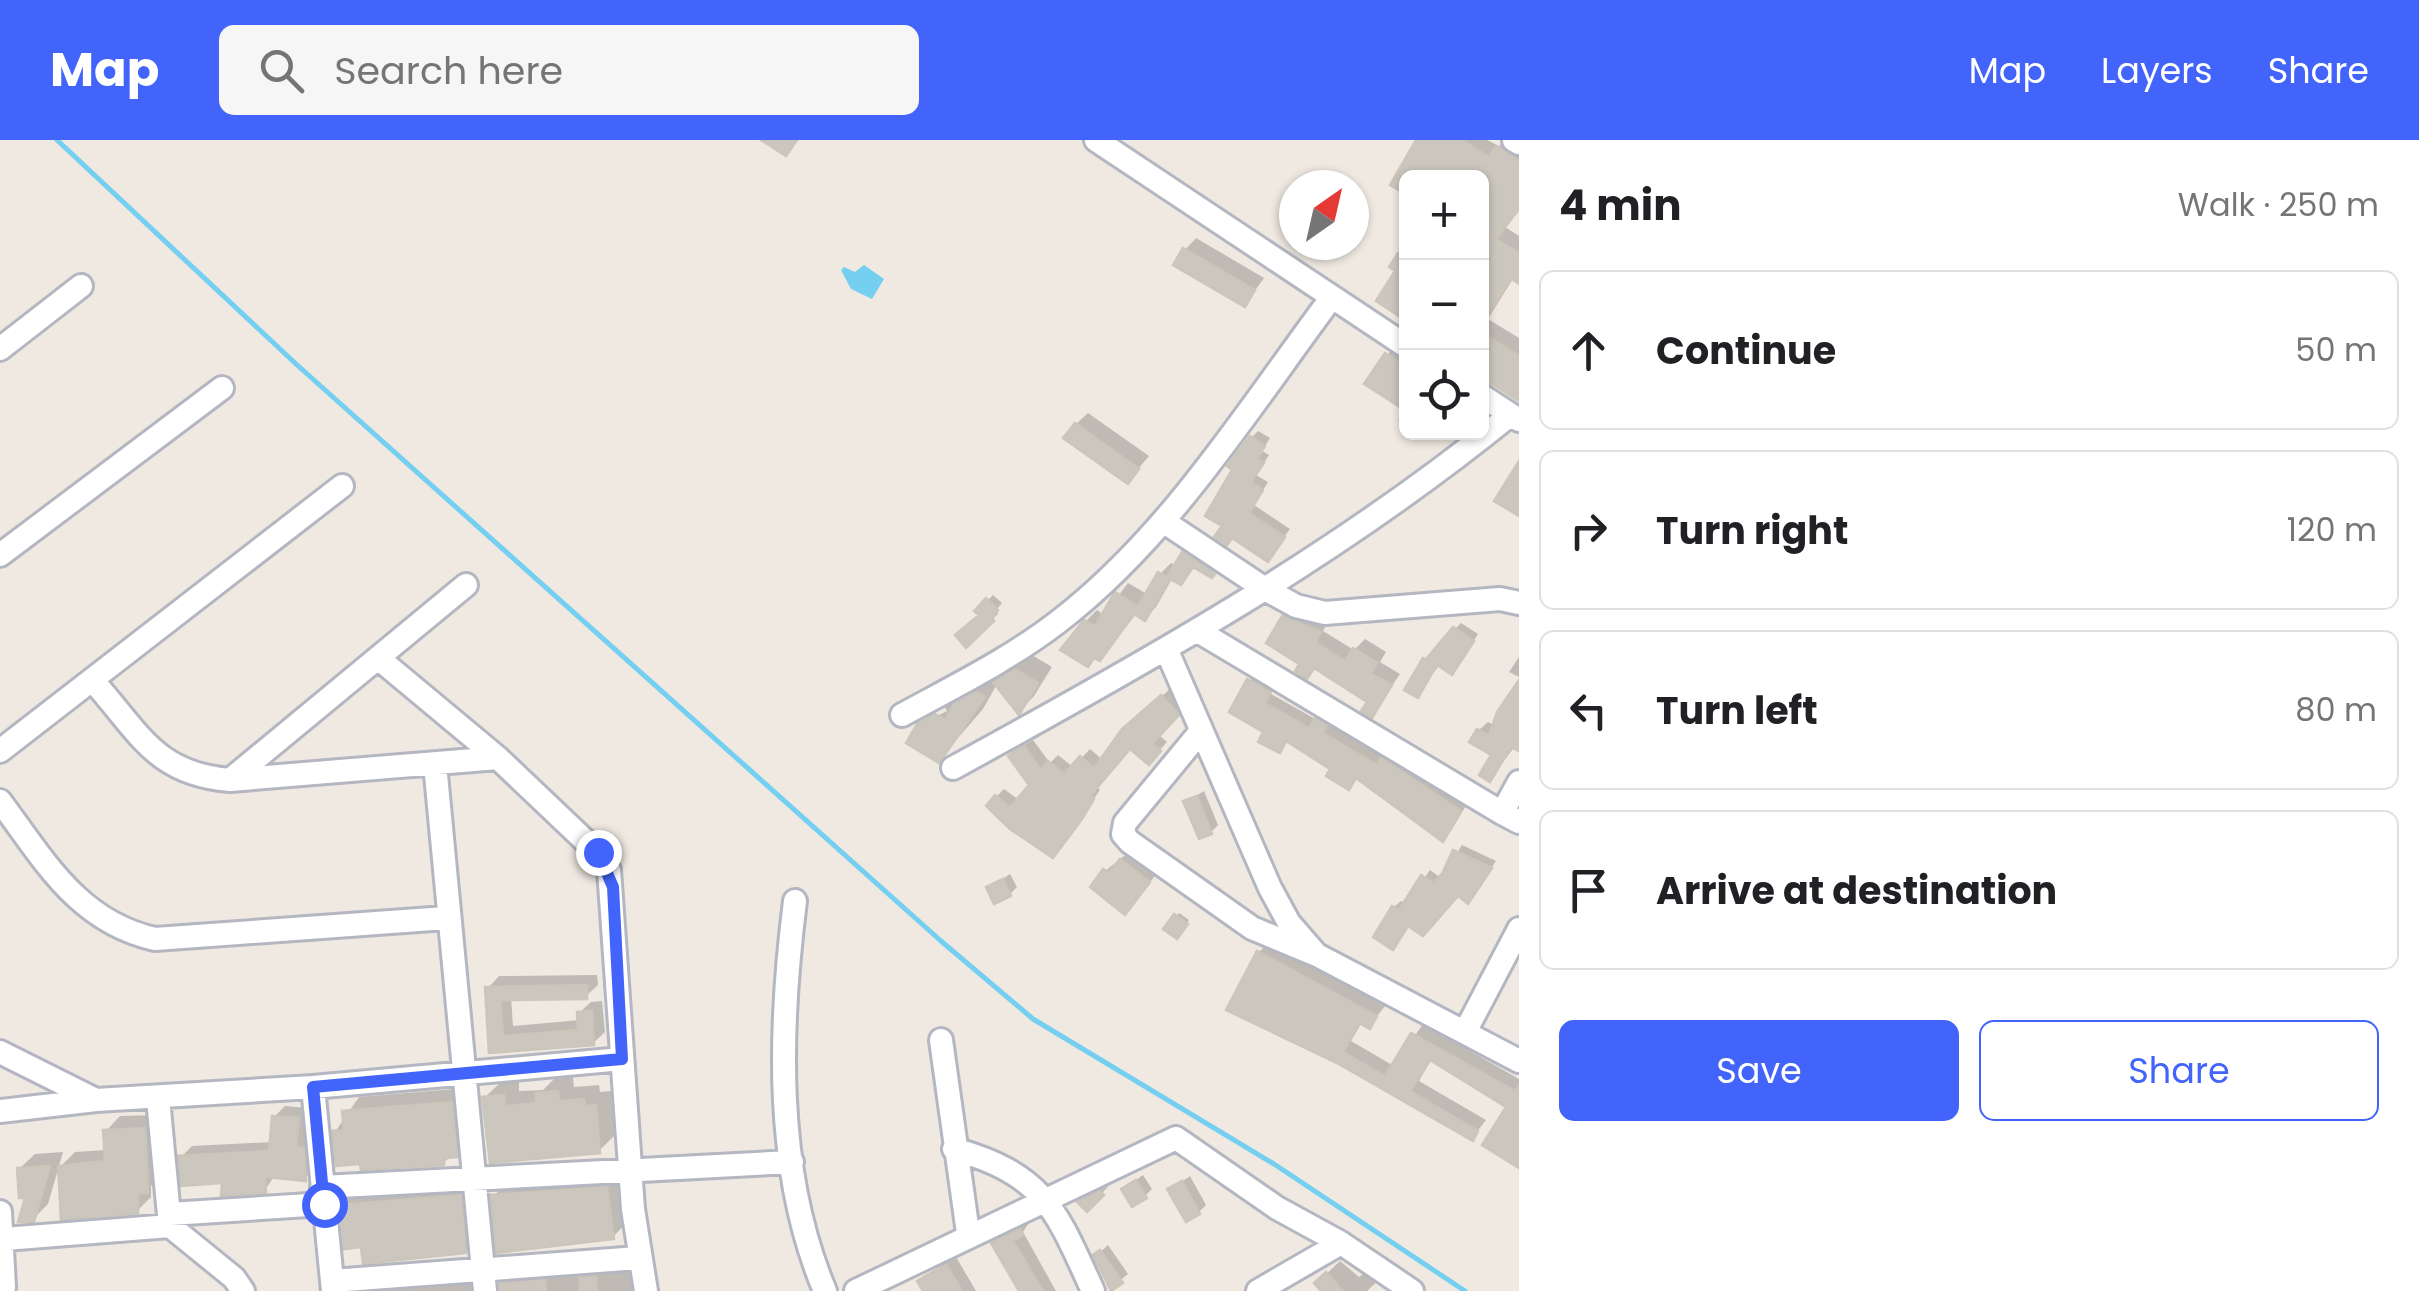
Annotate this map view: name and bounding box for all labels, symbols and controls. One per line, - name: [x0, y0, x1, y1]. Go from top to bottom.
- search box: [219, 25, 919, 115]
- text: Map: [50, 36, 159, 103]
- icon: search: [254, 43, 309, 98]
- text: Search here: [334, 44, 563, 97]
- text: Map: [1969, 46, 2046, 95]
- text: Layers: [2101, 46, 2213, 95]
- text: Share: [2268, 46, 2369, 95]
- north arrow: [1279, 170, 1369, 260]
- map controls: [1399, 170, 1489, 440]
- button: +: [1399, 170, 1489, 260]
- text: 4 min: [1559, 176, 1682, 235]
- text: Walk · 250 m: [2178, 182, 2379, 227]
- button: −: [1399, 260, 1489, 350]
- icon: ahead: [1561, 323, 1616, 378]
- text: Continue: [1656, 324, 1836, 377]
- text: 50 m: [2295, 327, 2377, 372]
- button: locate: [1399, 350, 1489, 440]
- icon: right: [1561, 503, 1616, 558]
- text: Turn right: [1656, 504, 1848, 557]
- text: 120 m: [2287, 507, 2377, 552]
- icon: left: [1561, 683, 1616, 738]
- text: Turn left: [1656, 684, 1818, 737]
- text: 80 m: [2295, 687, 2377, 732]
- route end: [576, 830, 622, 876]
- icon: arrive: [1561, 863, 1616, 918]
- text: Arrive at destination: [1656, 864, 2057, 917]
- button: Save: [1559, 1020, 1959, 1121]
- button: Share: [1979, 1020, 2379, 1121]
- route start: [302, 1182, 348, 1228]

